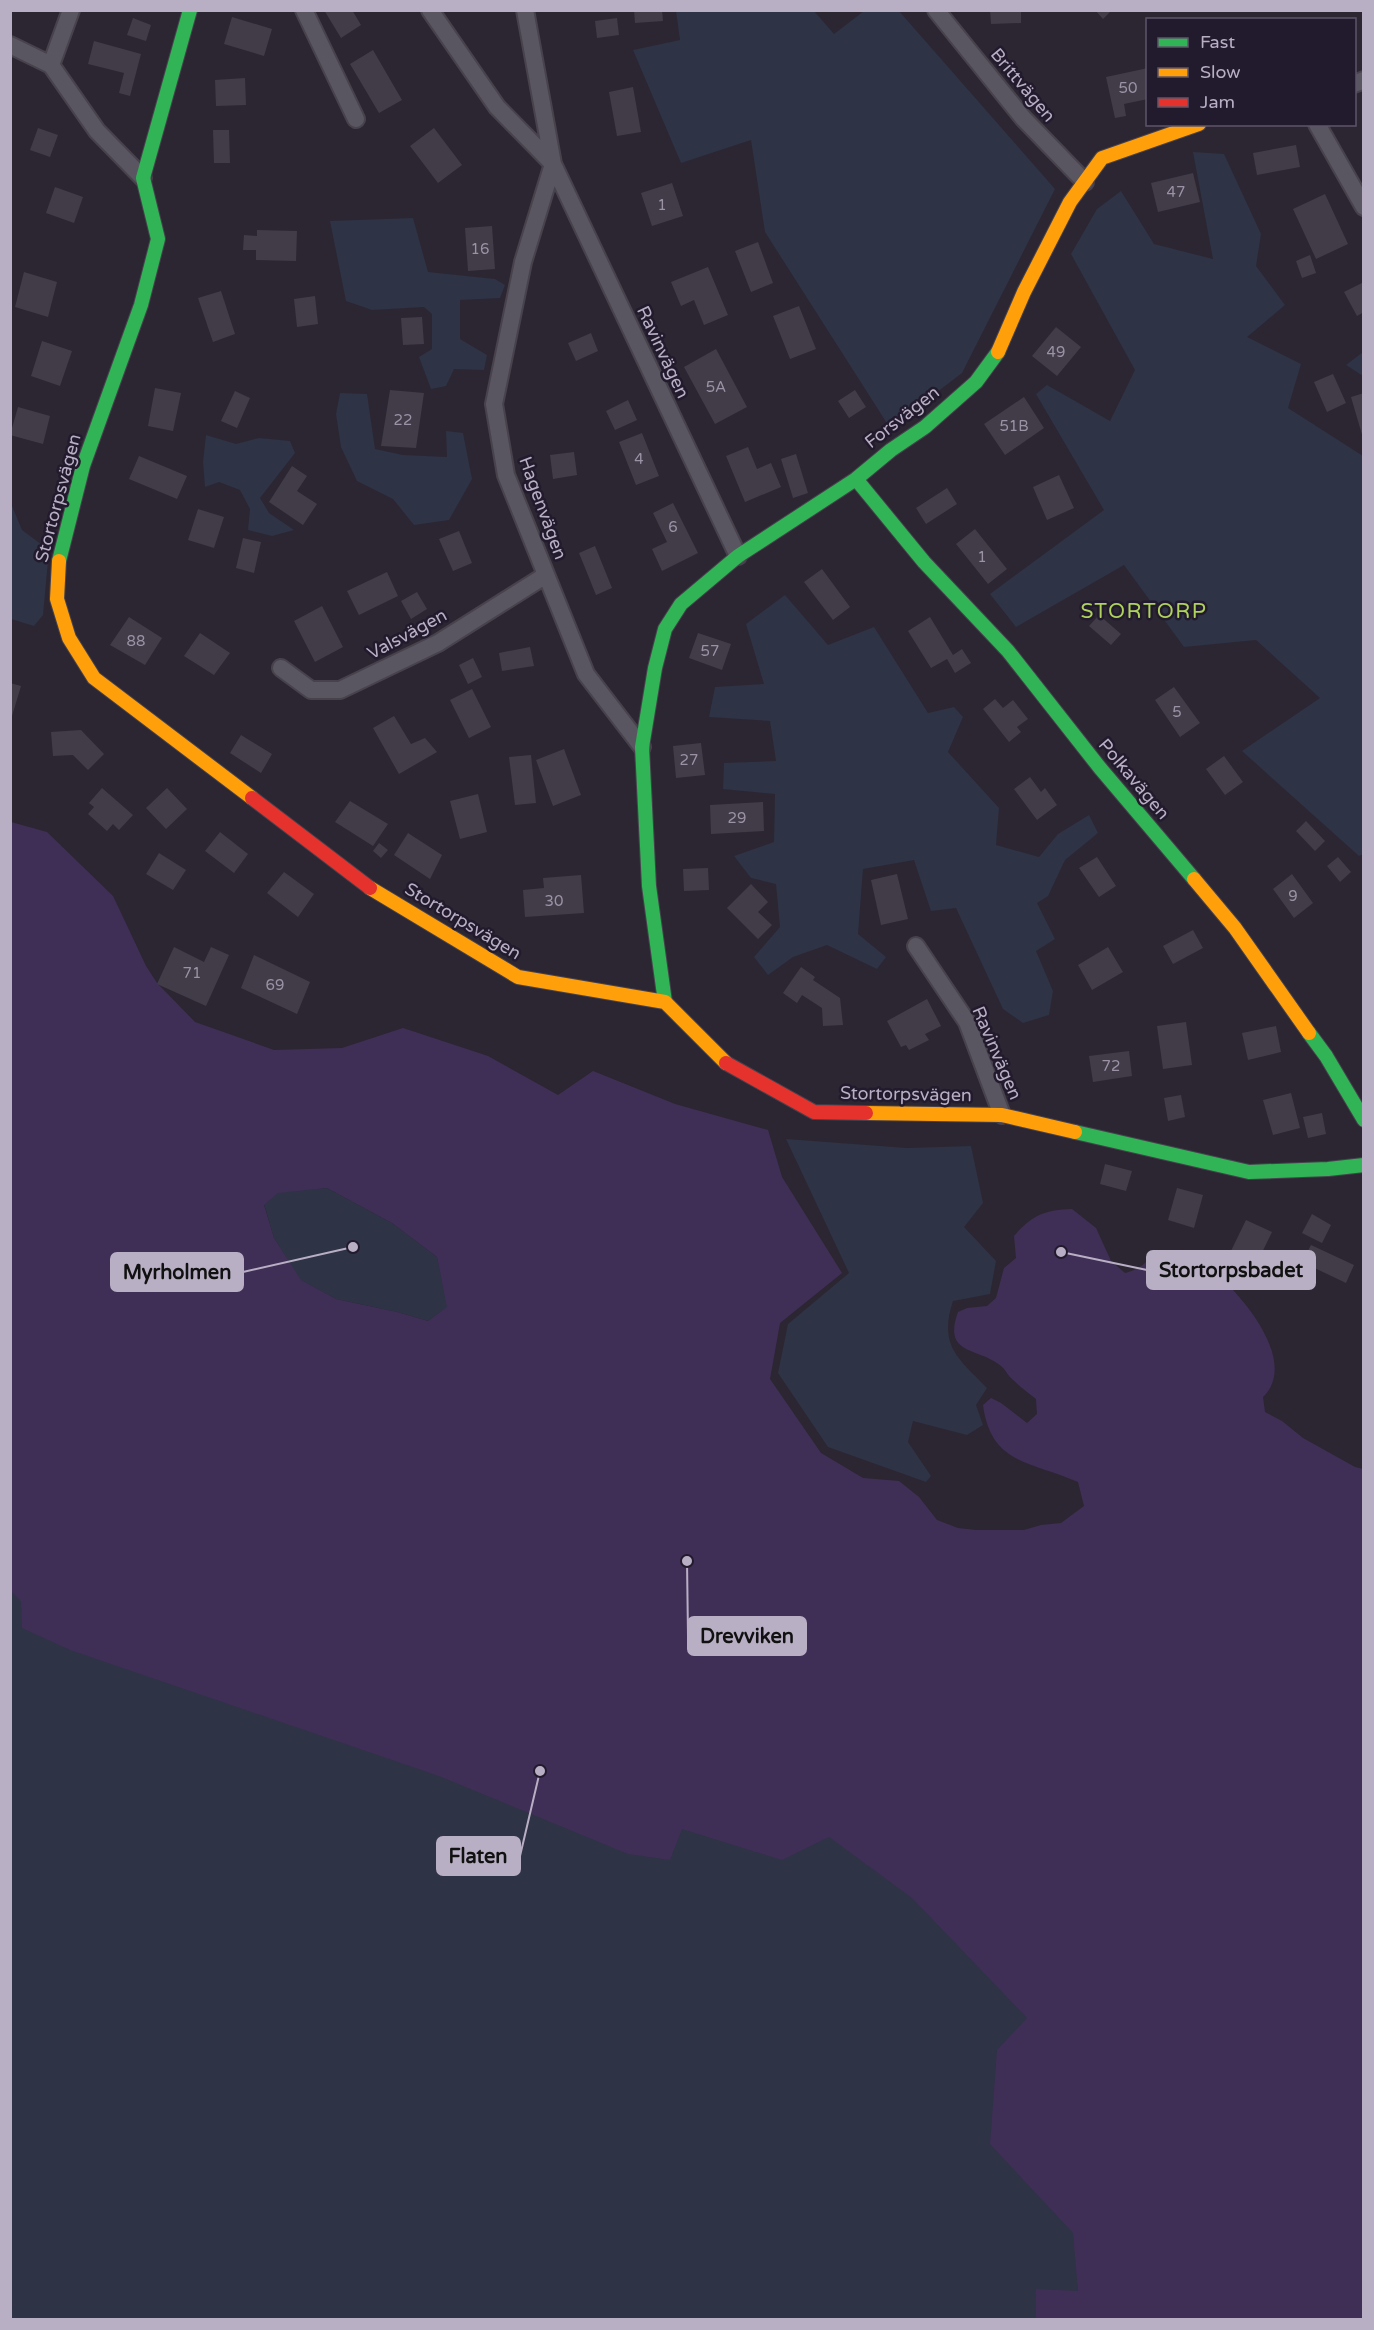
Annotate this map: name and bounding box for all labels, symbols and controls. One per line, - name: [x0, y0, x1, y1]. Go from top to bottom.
- legend: [1146, 18, 1356, 126]
- text: Fast: [1200, 31, 1235, 53]
- street label: Brittvägen: [986, 44, 1060, 126]
- text: Slow: [1200, 61, 1241, 83]
- house number: 50: [1119, 79, 1137, 97]
- text: Jam: [1200, 91, 1235, 113]
- house number: 47: [1167, 183, 1185, 201]
- house number: 1: [657, 196, 667, 214]
- house number: 16: [471, 240, 489, 258]
- street label: Ravinvägen: [632, 302, 694, 402]
- house number: 49: [1047, 343, 1065, 361]
- house number: 5A: [706, 378, 726, 396]
- street label: Forsvägen: [860, 381, 944, 453]
- house number: 22: [394, 411, 412, 429]
- house number: 51B: [999, 417, 1029, 435]
- street label: Stortorpsvägen: [30, 431, 86, 565]
- house number: 4: [634, 450, 644, 468]
- street label: Hagenvägen: [514, 453, 572, 563]
- house number: 6: [668, 518, 678, 536]
- house number: 1: [977, 548, 987, 566]
- district label: STORTORP: [1081, 599, 1207, 624]
- street label: Valsvägen: [364, 604, 450, 664]
- house number: 88: [127, 632, 145, 650]
- house number: 57: [701, 642, 719, 660]
- house number: 5: [1172, 703, 1182, 721]
- street label: Polkavägen: [1094, 734, 1174, 824]
- house number: 27: [680, 751, 698, 769]
- house number: 29: [728, 809, 746, 827]
- street label: Stortorpsvägen: [401, 878, 525, 964]
- house number: 9: [1288, 887, 1298, 905]
- house number: 30: [545, 892, 563, 910]
- house number: 71: [183, 964, 201, 982]
- house number: 69: [266, 976, 284, 994]
- street label: Ravinvägen: [967, 1003, 1027, 1103]
- house number: 72: [1102, 1057, 1120, 1075]
- street label: Stortorpsvägen: [840, 1082, 972, 1106]
- callout: Stortorpsbadet: [1147, 1251, 1315, 1289]
- callout: Myrholmen: [111, 1253, 243, 1291]
- text: Stortorpsbadet: [1159, 1259, 1303, 1283]
- text: Myrholmen: [123, 1261, 231, 1285]
- callout: Drevviken: [688, 1617, 806, 1655]
- text: Drevviken: [700, 1625, 794, 1649]
- callout: Flaten: [437, 1837, 520, 1875]
- text: Flaten: [449, 1845, 508, 1869]

